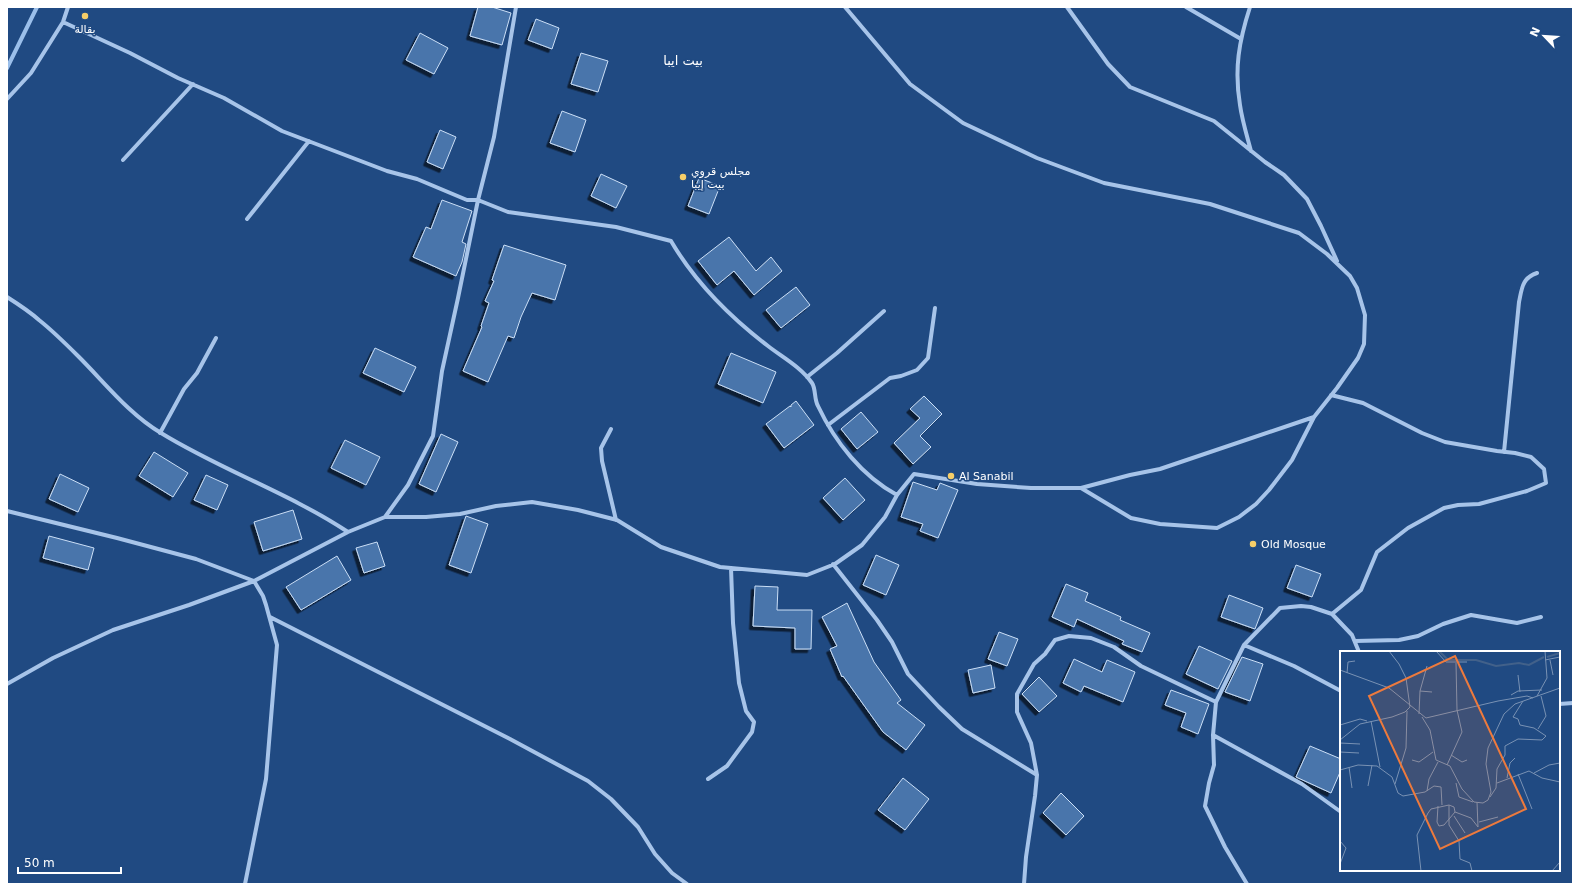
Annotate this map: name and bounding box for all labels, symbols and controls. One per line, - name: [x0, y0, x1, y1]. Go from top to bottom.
- marker: بقالة: [80, 11, 90, 21]
- north arrow: [1524, 16, 1564, 56]
- place label: بقالة: [74, 23, 96, 36]
- text: N: [1528, 25, 1543, 39]
- district label: بيت ايبا: [663, 53, 703, 68]
- place label: مجلس قروي بيت إيبا: [691, 165, 751, 191]
- marker: مجلس قروي بيت إيبا: [678, 172, 688, 182]
- place label: Al Sanabil: [959, 470, 1014, 483]
- marker: Al Sanabil: [946, 471, 956, 481]
- place label: Old Mosque: [1261, 538, 1326, 551]
- marker: Old Mosque: [1248, 539, 1258, 549]
- inset map: [1340, 651, 1560, 871]
- scale bar: [18, 849, 121, 875]
- text: 50 m: [24, 856, 55, 870]

